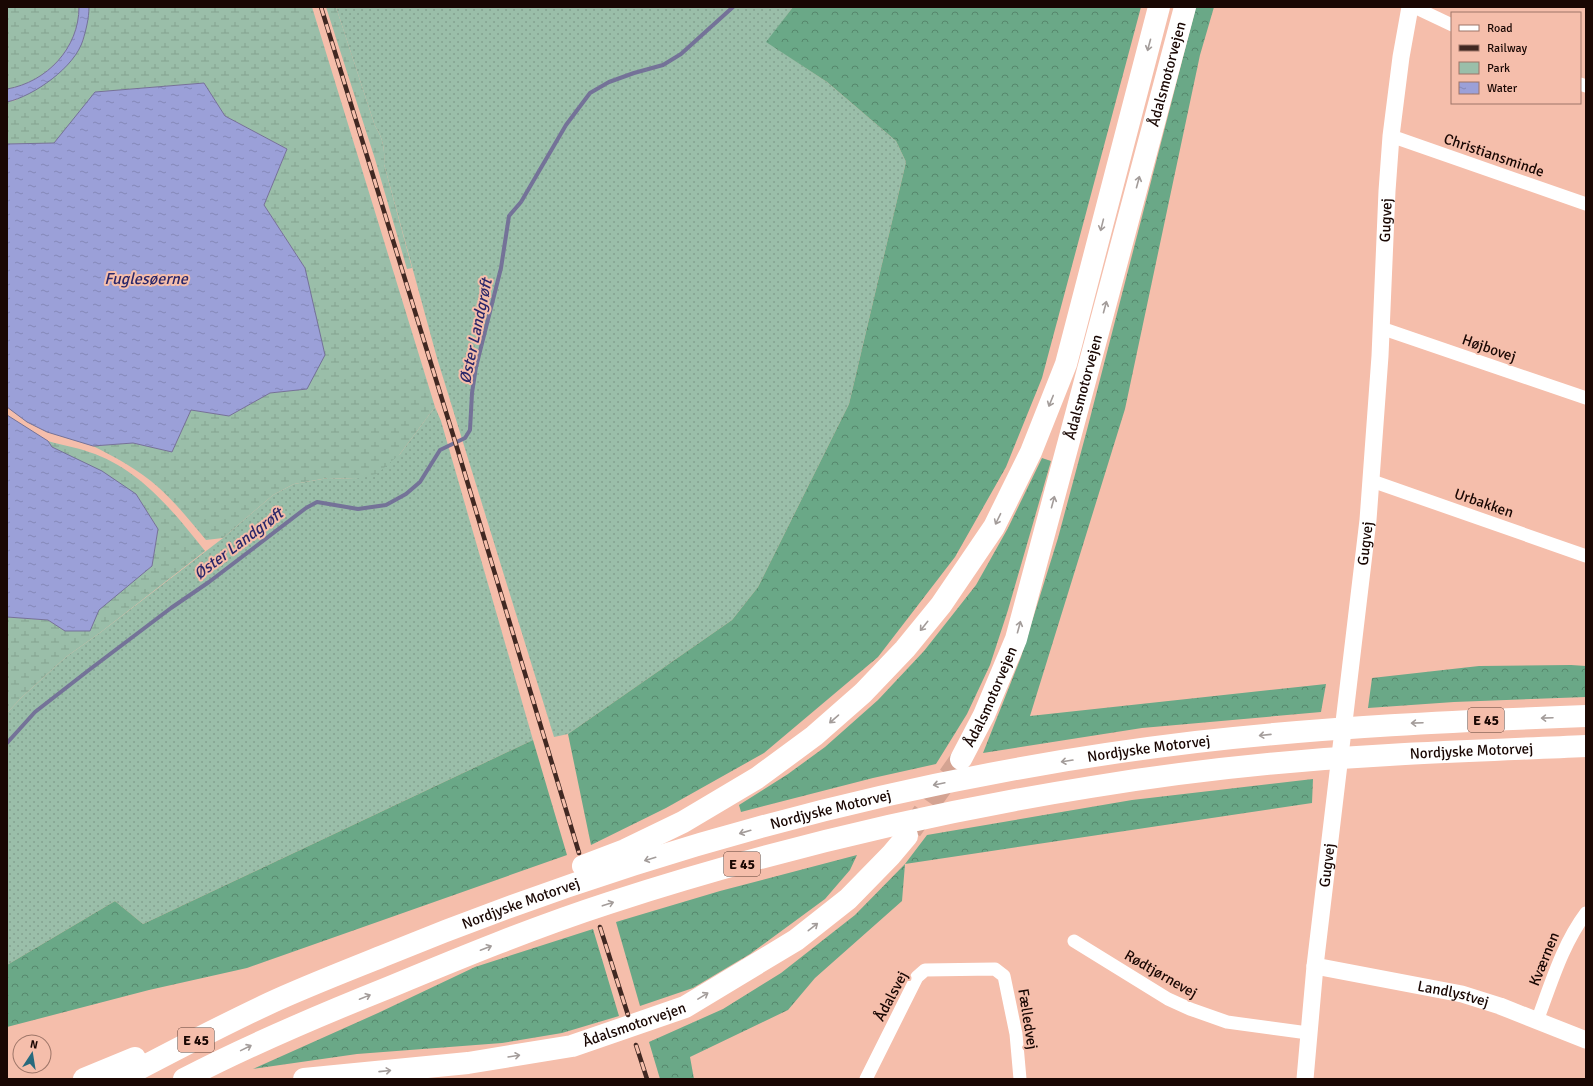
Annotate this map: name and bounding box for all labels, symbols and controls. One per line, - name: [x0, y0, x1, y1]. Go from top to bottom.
- legend: [1451, 12, 1581, 104]
- street label: Ådalsmotorvejen: [1144, 19, 1190, 129]
- text: Road: [1487, 21, 1513, 36]
- one-way arrow: [1145, 38, 1152, 51]
- text: Railway: [1487, 41, 1527, 56]
- text: Park: [1487, 61, 1510, 76]
- text: Water: [1487, 81, 1518, 96]
- street label: Christiansminde: [1441, 129, 1547, 181]
- one-way arrow: [1135, 176, 1142, 189]
- street label: Gugvej: [1376, 198, 1396, 243]
- one-way arrow: [1097, 218, 1105, 231]
- water label: Fuglesøerne: [104, 269, 189, 289]
- water label: Øster Landgrøft: [455, 275, 497, 385]
- one-way arrow: [1101, 301, 1109, 314]
- street label: Højbovej: [1460, 330, 1518, 366]
- street label: Ådalsmotorvejen: [1061, 332, 1106, 442]
- one-way arrow: [1047, 394, 1055, 406]
- street label: Urbakken: [1452, 484, 1516, 522]
- one-way arrow: [1050, 495, 1057, 508]
- water label: Øster Landgrøft: [190, 503, 288, 584]
- one-way arrow: [994, 513, 1001, 525]
- street label: Gugvej: [1354, 520, 1377, 566]
- one-way arrow: [920, 621, 929, 631]
- one-way arrow: [1016, 621, 1023, 634]
- street label: Ådalsmotorvejen: [960, 644, 1021, 750]
- road number: E 45: [1468, 708, 1504, 732]
- one-way arrow: [829, 714, 839, 723]
- one-way arrow: [1541, 714, 1554, 721]
- one-way arrow: [1411, 720, 1424, 727]
- street label: Nordjyske Motorvej: [1086, 731, 1211, 766]
- one-way arrow: [1259, 731, 1272, 738]
- street label: Nordjyske Motorvej: [1409, 739, 1534, 763]
- one-way arrow: [1061, 757, 1074, 765]
- one-way arrow: [933, 781, 946, 789]
- street label: Nordjyske Motorvej: [768, 786, 893, 833]
- one-way arrow: [738, 828, 751, 836]
- street label: Gugvej: [1315, 842, 1339, 888]
- road number: E 45: [724, 852, 760, 876]
- one-way arrow: [644, 856, 657, 863]
- street label: Nordjyske Motorvej: [459, 874, 582, 933]
- one-way arrow: [602, 899, 614, 907]
- one-way arrow: [808, 922, 819, 931]
- street label: Kværnen: [1525, 929, 1563, 989]
- one-way arrow: [479, 943, 491, 951]
- street label: Rødtjørnevej: [1121, 946, 1201, 1002]
- street label: Ådalsvej: [870, 968, 912, 1024]
- street label: Landlystvej: [1416, 977, 1491, 1011]
- street label: Fælledvej: [1014, 987, 1042, 1051]
- one-way arrow: [697, 991, 709, 999]
- one-way arrow: [359, 992, 371, 1000]
- street label: Ådalsmotorvejen: [580, 998, 688, 1051]
- road number: E 45: [178, 1028, 214, 1052]
- north arrow: [12, 1034, 52, 1074]
- text: N: [29, 1038, 39, 1052]
- one-way arrow: [240, 1044, 252, 1051]
- one-way arrow: [507, 1051, 520, 1059]
- one-way arrow: [378, 1067, 391, 1075]

